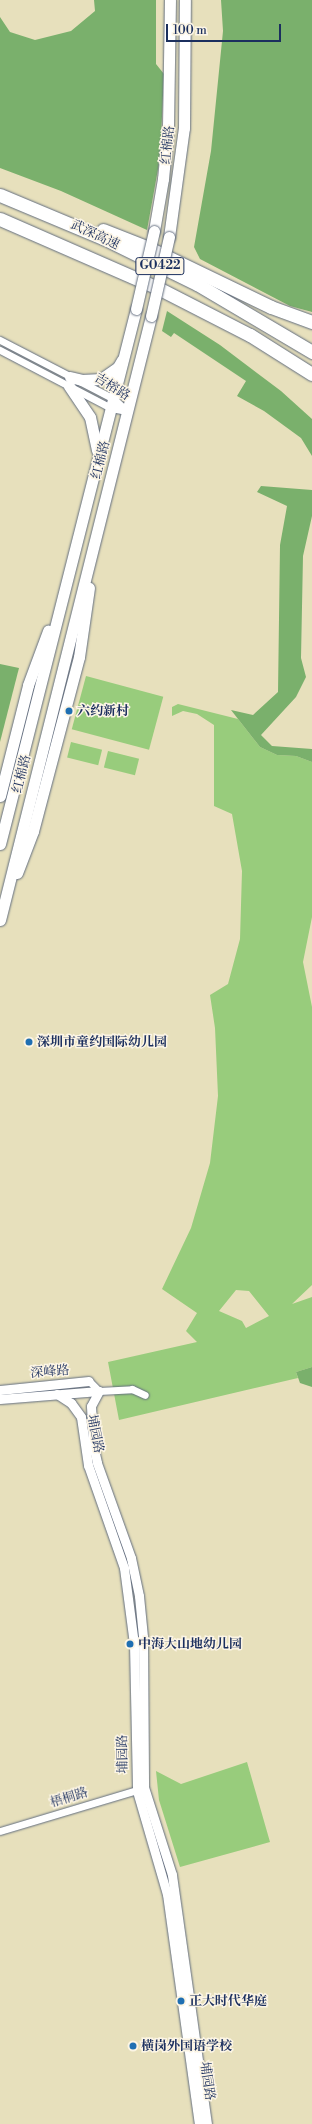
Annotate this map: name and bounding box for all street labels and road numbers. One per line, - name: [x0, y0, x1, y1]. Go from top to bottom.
- street label: 红棉路: [158, 125, 178, 165]
- street label: 武深高速: [68, 217, 122, 253]
- road number: G0422: [135, 256, 185, 276]
- street label: 吉榕路: [91, 370, 133, 404]
- street label: 红棉路: [89, 439, 113, 481]
- street label: 红棉路: [10, 753, 34, 795]
- street label: 深峰路: [30, 1363, 70, 1381]
- street label: 埔园路: [84, 1413, 106, 1455]
- street label: 埔园路: [115, 1734, 131, 1774]
- street label: 梧桐路: [48, 1785, 90, 1811]
- street label: 埔园路: [197, 2061, 217, 2101]

